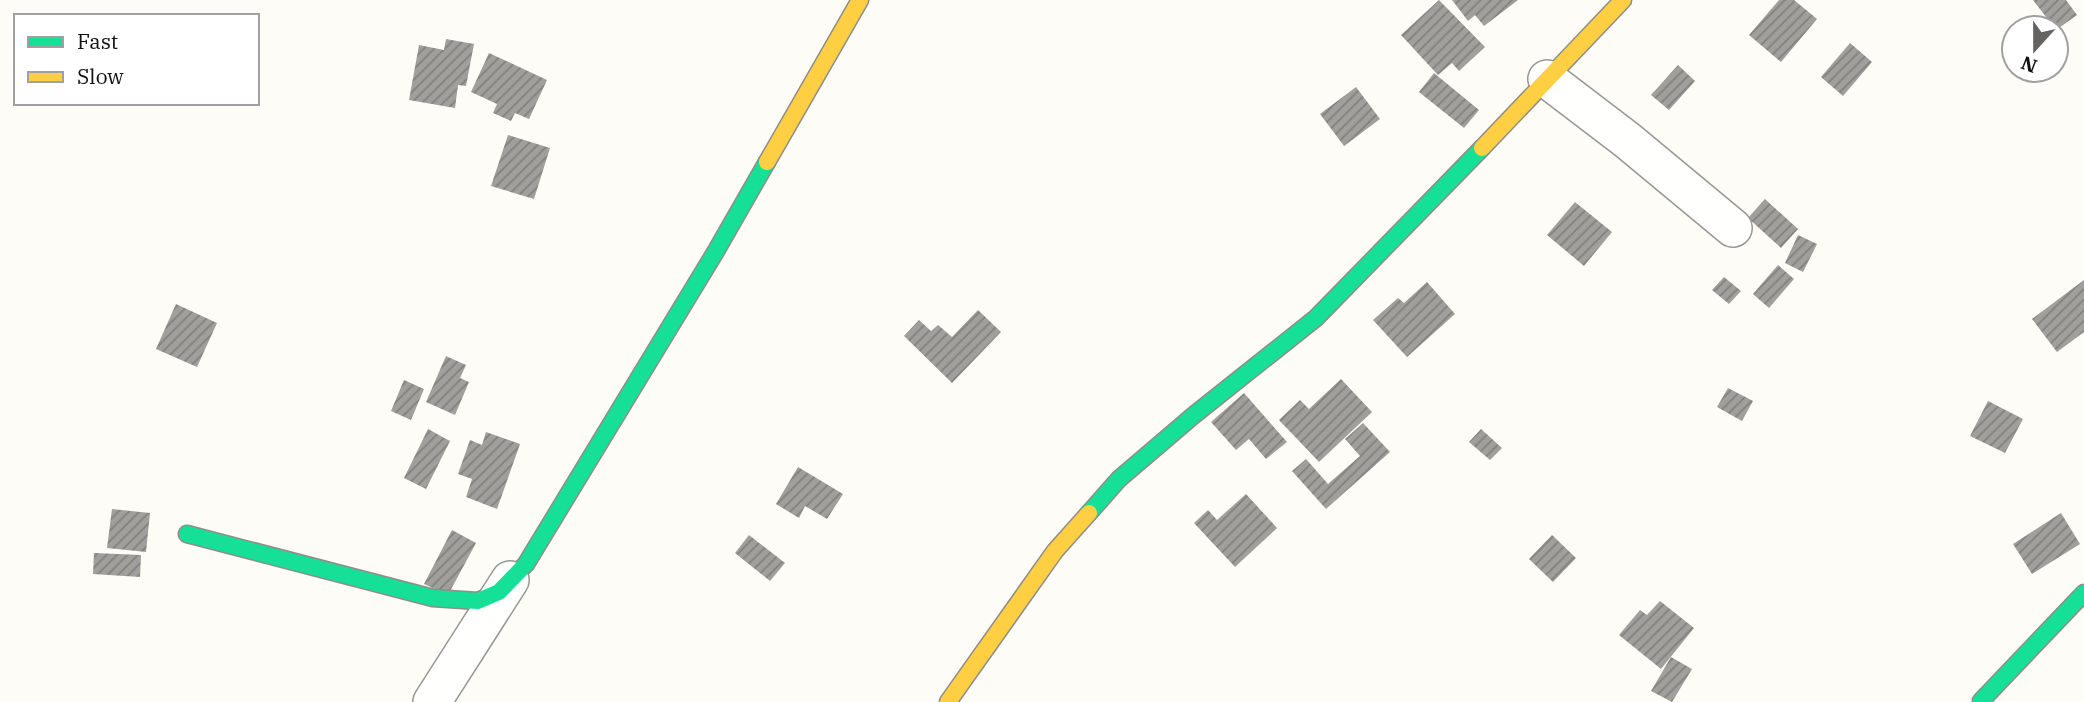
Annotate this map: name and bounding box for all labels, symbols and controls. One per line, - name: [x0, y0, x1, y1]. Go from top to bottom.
- legend: [14, 14, 259, 105]
- north arrow: [2000, 14, 2070, 84]
- text: Fast: [77, 27, 118, 55]
- text: N: [2018, 51, 2040, 79]
- text: Slow: [77, 62, 124, 90]

